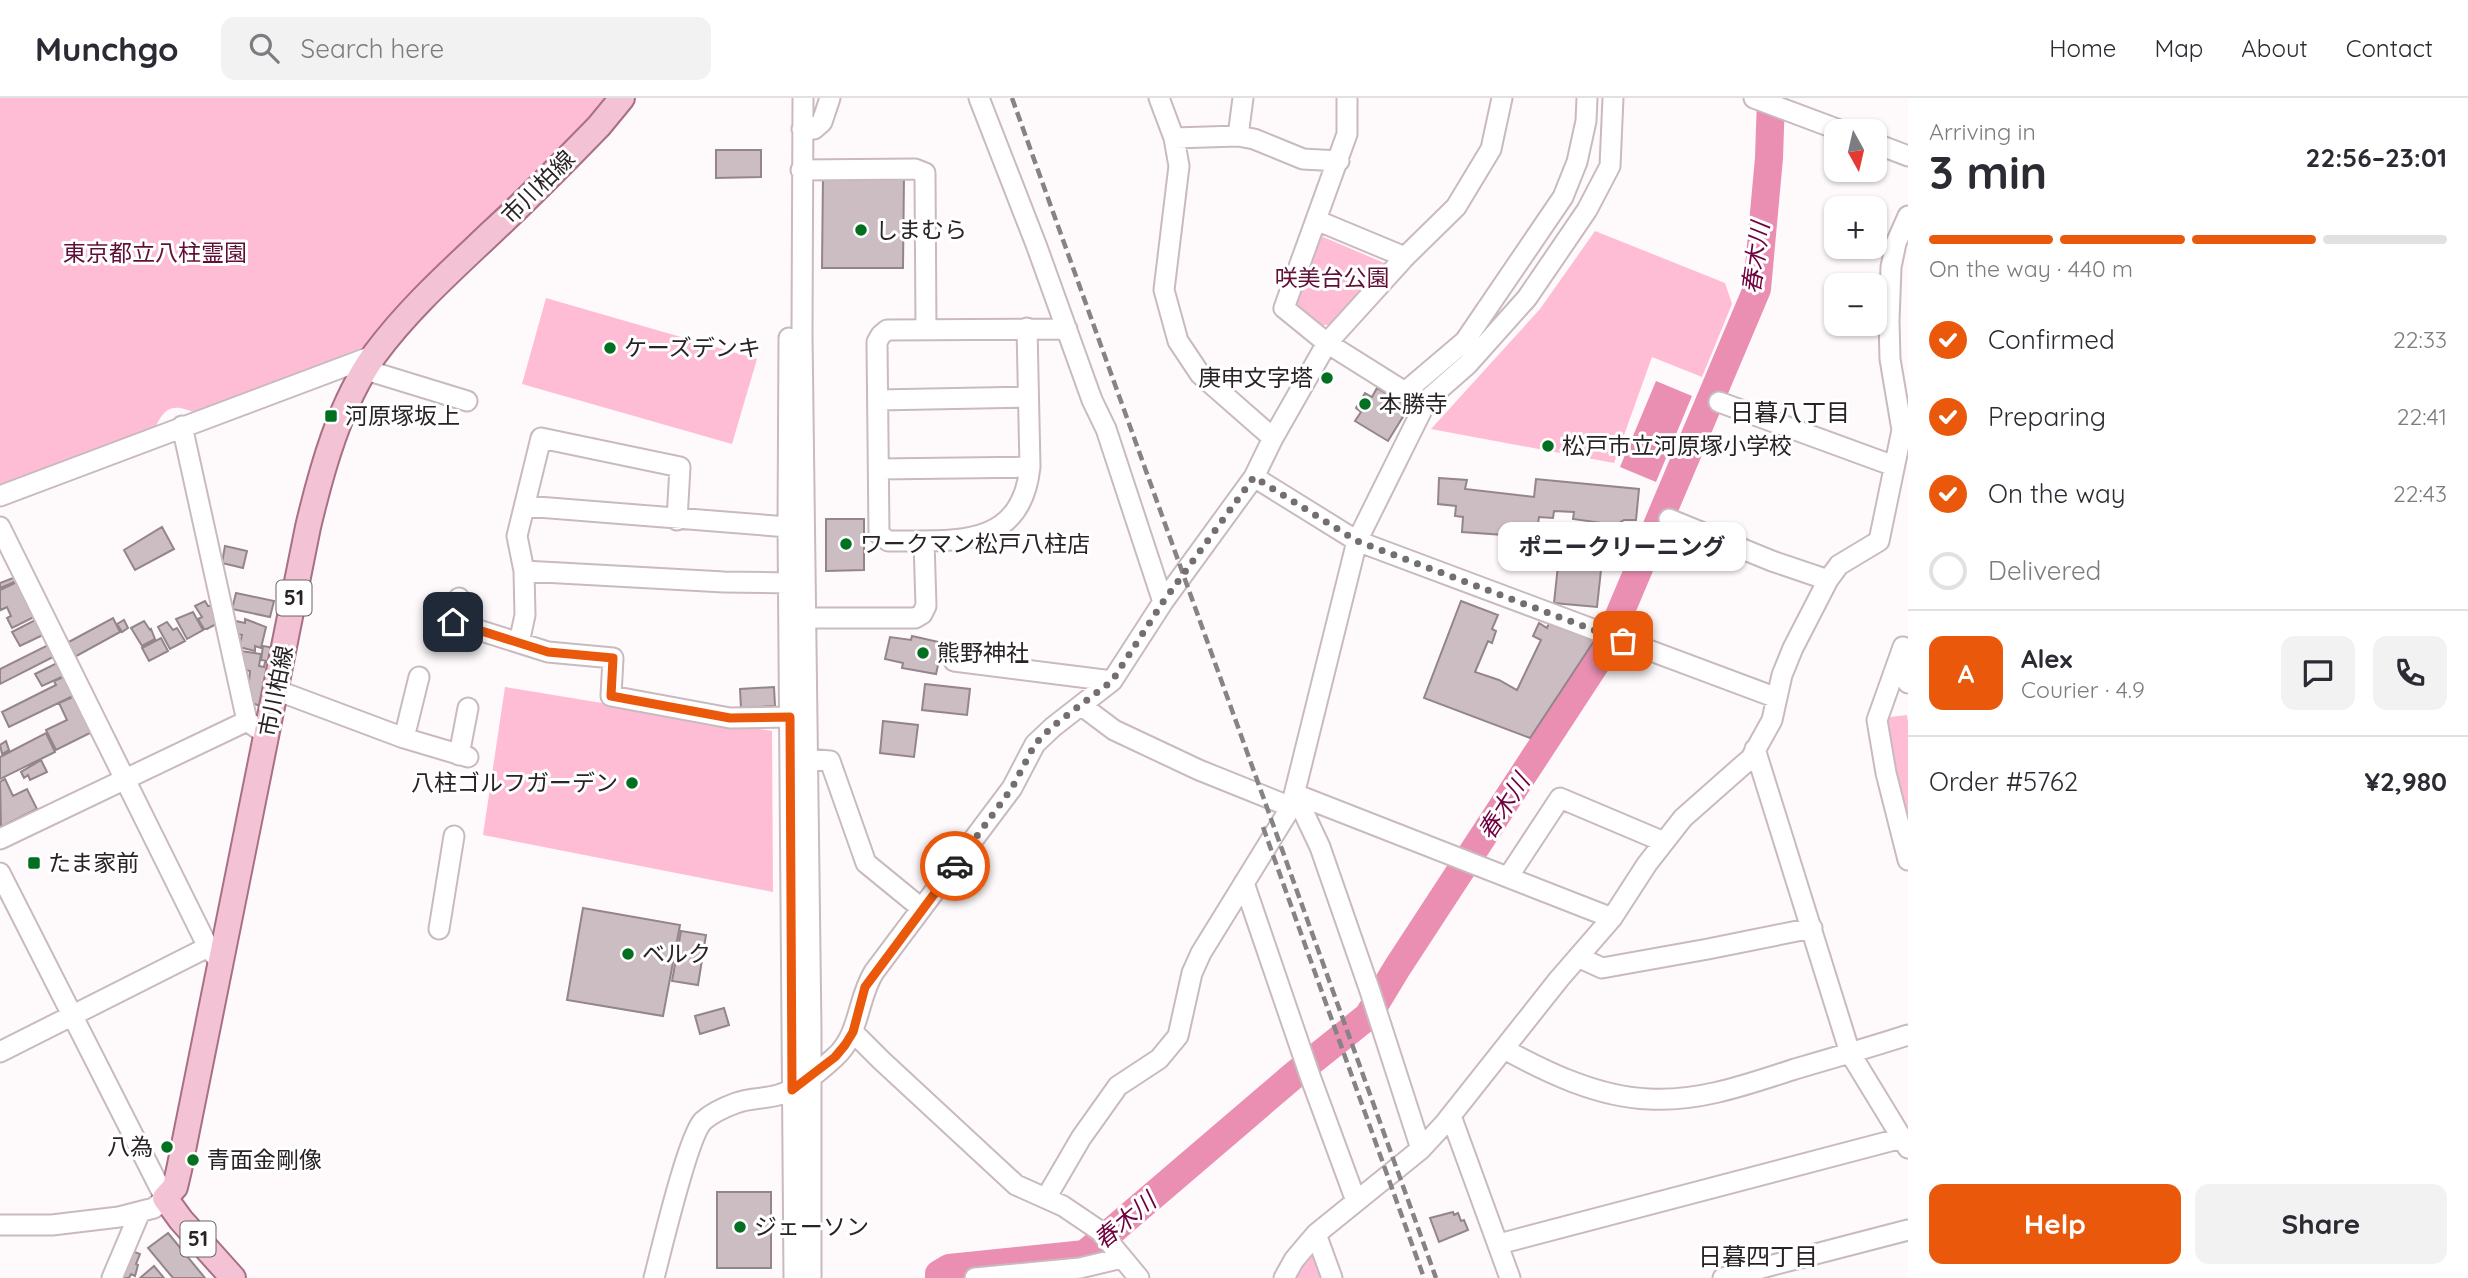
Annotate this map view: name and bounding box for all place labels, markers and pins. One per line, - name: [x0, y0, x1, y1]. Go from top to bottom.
- place label: しまむら: [875, 215, 967, 244]
- marker: しまむら: [853, 222, 869, 238]
- place label: ケーズデンキ: [624, 333, 761, 362]
- marker: ケーズデンキ: [602, 340, 618, 356]
- place label: 庚申文字塔: [1198, 363, 1313, 392]
- marker: 庚申文字塔: [1319, 370, 1335, 386]
- place label: 本勝寺: [1379, 389, 1448, 418]
- marker: 本勝寺: [1357, 396, 1373, 412]
- place label: 河原塚坂上: [345, 401, 460, 430]
- marker: 河原塚坂上: [323, 408, 339, 424]
- place label: 松戸市立河原塚小学校: [1562, 431, 1792, 460]
- marker: 松戸市立河原塚小学校: [1540, 438, 1556, 454]
- callout: ポニークリーニング: [1499, 522, 1747, 571]
- place label: ワークマン松戸八柱店: [860, 529, 1090, 558]
- marker: ワークマン松戸八柱店: [838, 536, 854, 552]
- pin: [423, 592, 483, 652]
- pin: [1593, 611, 1653, 671]
- place label: 熊野神社: [937, 638, 1029, 667]
- marker: 熊野神社: [915, 645, 931, 661]
- place label: 八柱ゴルフガーデン: [411, 768, 618, 797]
- marker: 八柱ゴルフガーデン: [624, 775, 640, 791]
- place label: たま家前: [48, 848, 139, 877]
- marker: たま家前: [26, 855, 42, 871]
- place label: ベルク: [642, 939, 711, 968]
- marker: ベルク: [620, 946, 636, 962]
- place label: 八為: [107, 1132, 153, 1161]
- marker: 八為: [159, 1139, 175, 1155]
- place label: 青面金剛像: [207, 1145, 322, 1174]
- marker: 青面金剛像: [185, 1152, 201, 1168]
- place label: ジェーソン: [754, 1212, 869, 1241]
- marker: ジェーソン: [732, 1219, 748, 1235]

